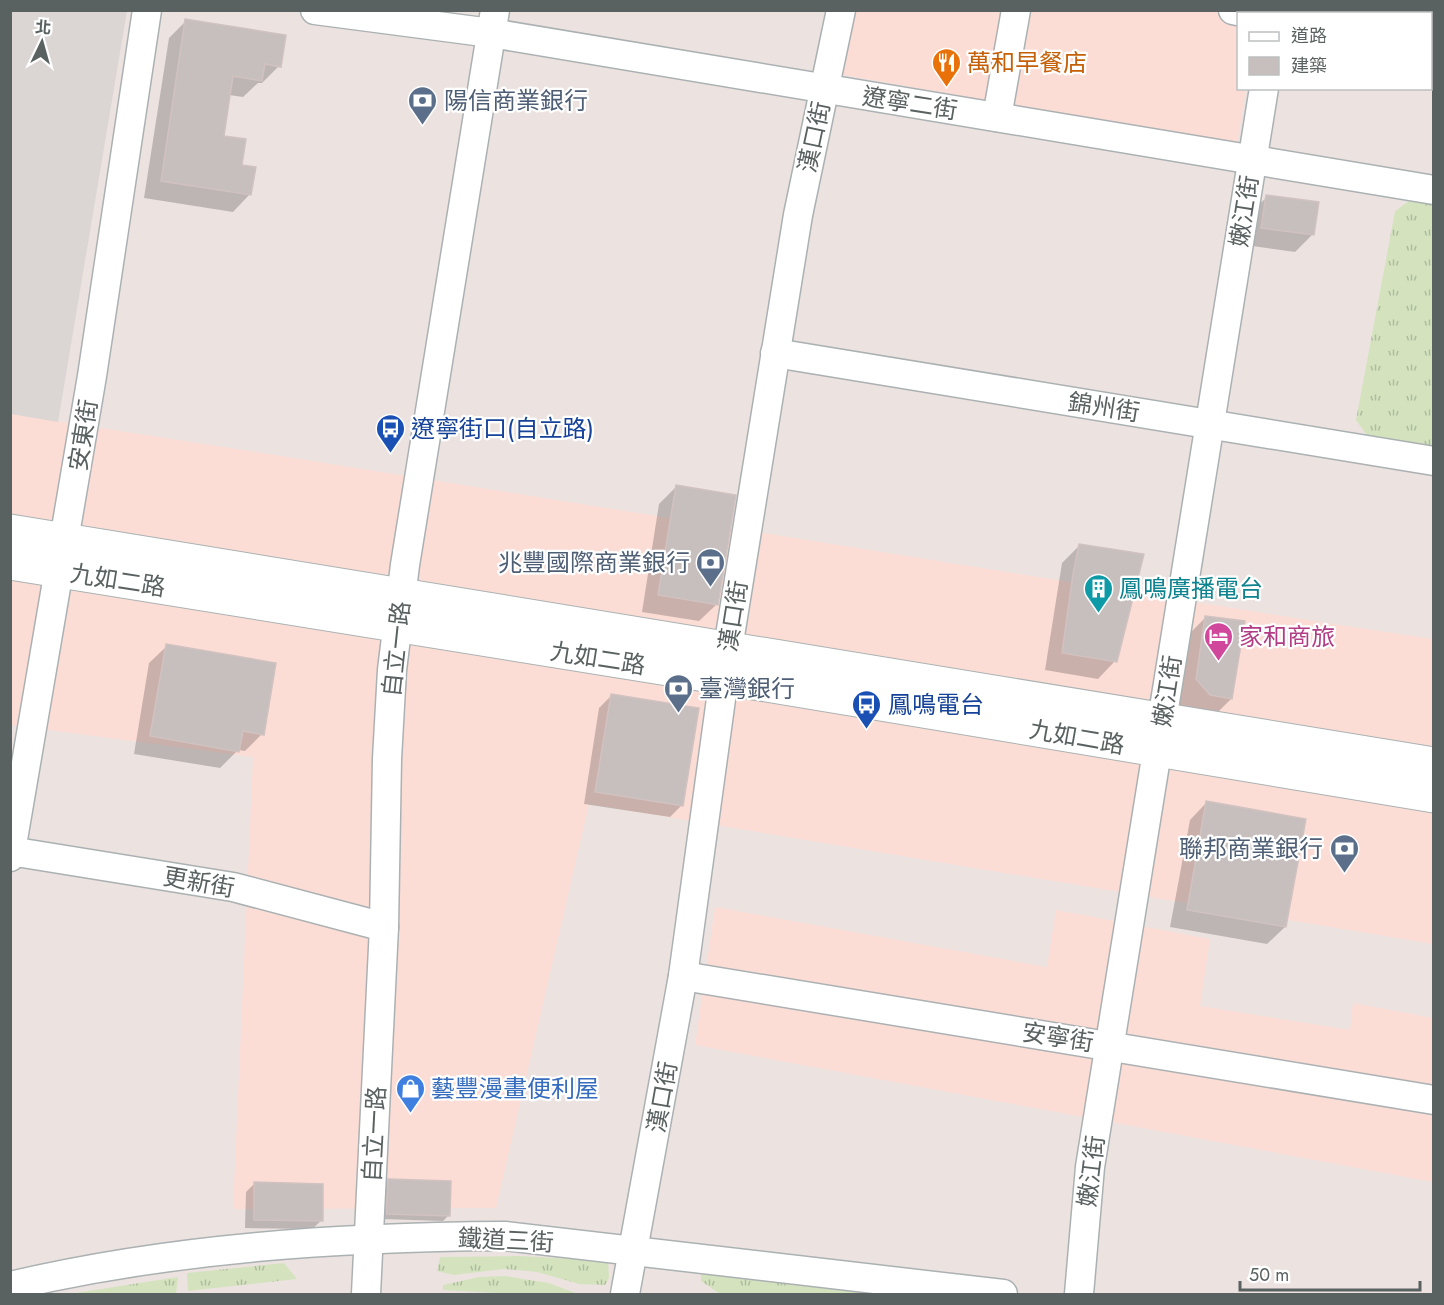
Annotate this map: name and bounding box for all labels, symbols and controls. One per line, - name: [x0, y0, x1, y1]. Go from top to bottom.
- north arrow: [12, 12, 72, 72]
- legend: [1237, 12, 1432, 90]
- text: 北: [34, 15, 52, 40]
- text: 道路: [1291, 23, 1327, 49]
- place label: 萬和早餐店: [967, 45, 1087, 80]
- restaurant icon: 萬和早餐店: [930, 46, 962, 88]
- text: 建築: [1291, 53, 1327, 79]
- street label: 遼寧二街: [860, 78, 960, 128]
- place label: 陽信商業銀行: [444, 83, 588, 118]
- bank icon: 陽信商業銀行: [407, 84, 439, 126]
- street label: 漢口街: [789, 98, 839, 176]
- street label: 嫩江街: [1221, 173, 1267, 249]
- street label: 錦州街: [1066, 384, 1142, 430]
- street label: 安東街: [60, 397, 106, 473]
- place label: 遼寧街口(自立路): [411, 411, 594, 446]
- bus stop icon: 遼寧街口(自立路): [374, 412, 406, 454]
- place label: 兆豐國際商業銀行: [498, 545, 690, 580]
- bank icon: 兆豐國際商業銀行: [695, 546, 727, 588]
- street label: 九如二路: [68, 555, 168, 605]
- place label: 鳳鳴廣播電台: [1119, 571, 1263, 606]
- building icon: 鳳鳴廣播電台: [1082, 572, 1114, 614]
- street label: 漢口街: [710, 578, 756, 654]
- street label: 自立一路: [374, 599, 418, 699]
- place label: 家和商旅: [1239, 619, 1335, 654]
- hotel icon: 家和商旅: [1202, 620, 1234, 662]
- street label: 九如二路: [548, 633, 648, 683]
- street label: 嫩江街: [1144, 653, 1190, 729]
- place label: 臺灣銀行: [699, 671, 795, 706]
- bank icon: 臺灣銀行: [662, 672, 694, 714]
- place label: 鳳鳴電台: [888, 687, 984, 722]
- bus stop icon: 鳳鳴電台: [851, 688, 883, 730]
- street label: 九如二路: [1027, 711, 1127, 763]
- place label: 聯邦商業銀行: [1179, 831, 1323, 866]
- bank icon: 聯邦商業銀行: [1328, 832, 1360, 874]
- street label: 更新街: [161, 859, 237, 905]
- street label: 安寧街: [1020, 1014, 1096, 1060]
- street label: 漢口街: [639, 1059, 685, 1135]
- place label: 藝豐漫畫便利屋: [431, 1071, 599, 1106]
- shop icon: 藝豐漫畫便利屋: [394, 1072, 426, 1114]
- street label: 自立一路: [354, 1085, 394, 1183]
- street label: 嫩江街: [1069, 1133, 1113, 1209]
- street label: 鐵道三街: [457, 1220, 555, 1260]
- scale bar: [1240, 1254, 1420, 1292]
- text: 50 m: [1249, 1262, 1289, 1288]

